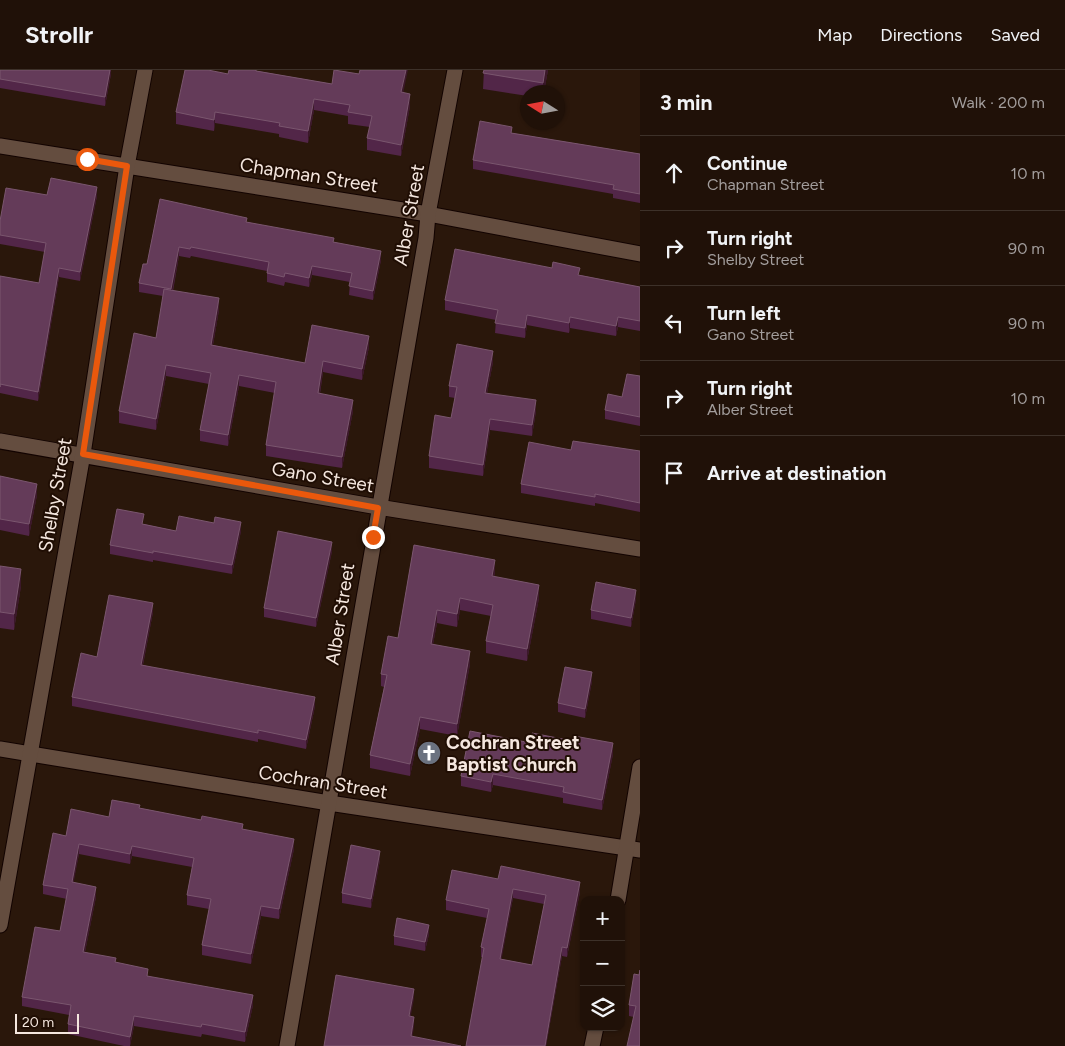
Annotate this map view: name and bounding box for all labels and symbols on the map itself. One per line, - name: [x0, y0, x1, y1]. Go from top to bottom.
- north arrow: [520, 85, 565, 130]
- route start: [76, 148, 99, 171]
- street label: Chapman Street: [238, 153, 380, 197]
- street label: Alber Street: [389, 162, 429, 268]
- street label: Shelby Street: [34, 436, 76, 554]
- street label: Gano Street: [270, 457, 376, 497]
- route end: [362, 526, 385, 549]
- street label: Alber Street: [321, 561, 359, 667]
- place label: Cochran Street Baptist Church: [446, 731, 580, 776]
- church icon: Cochran Street Baptist Church: [416, 740, 442, 766]
- street label: Cochran Street: [257, 760, 389, 804]
- scale bar: [15, 1011, 79, 1034]

